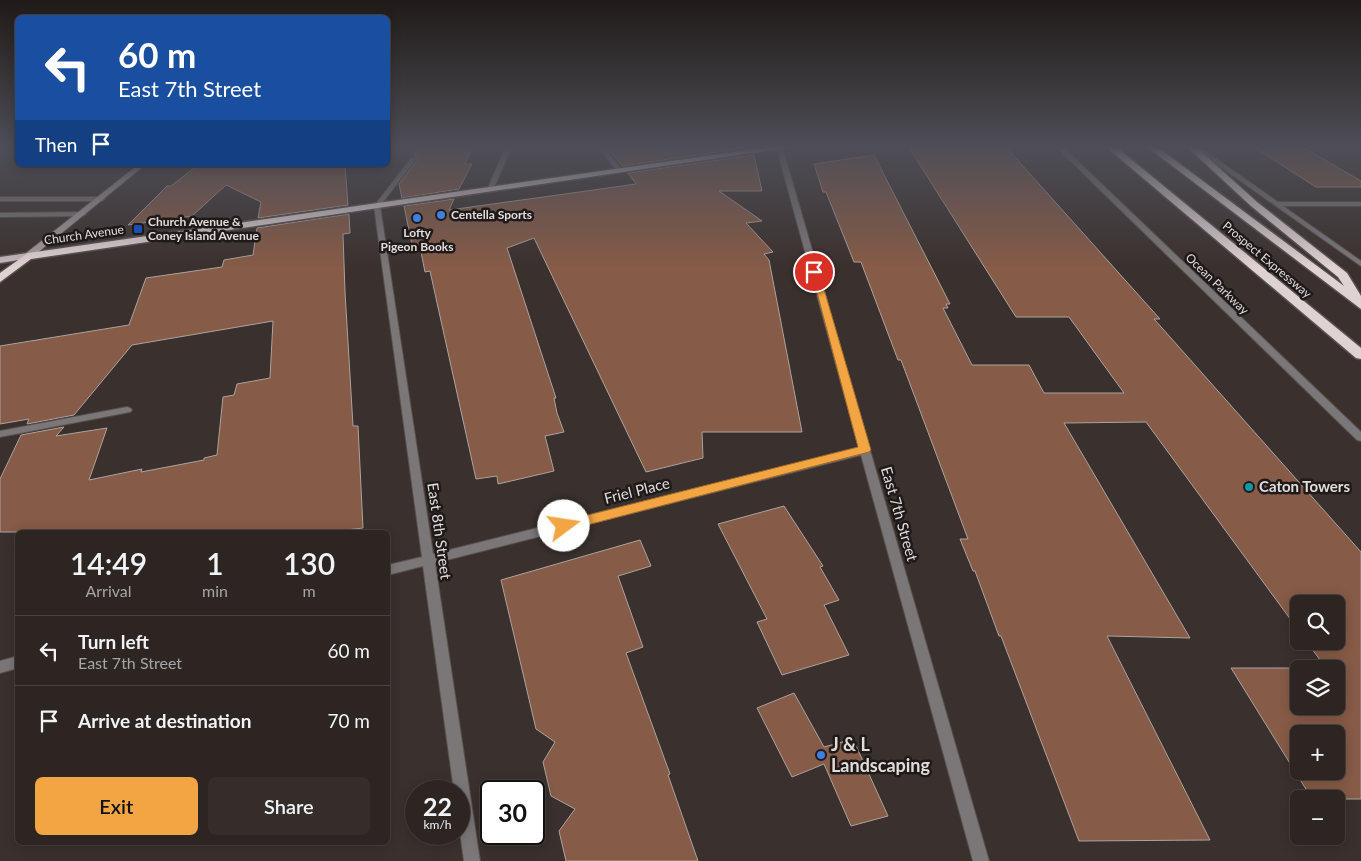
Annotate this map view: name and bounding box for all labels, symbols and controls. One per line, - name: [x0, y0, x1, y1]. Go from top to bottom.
- text: 60 m: [118, 33, 196, 75]
- icon: left: [35, 35, 100, 100]
- text: East 7th Street: [118, 75, 261, 102]
- icon: arrive: [87, 130, 115, 158]
- text: Then: [35, 133, 77, 156]
- place label: Centella Sports: [451, 207, 532, 222]
- marker: Centella Sports: [435, 209, 447, 221]
- marker: Lofty Pigeon Books: [411, 212, 423, 224]
- place label: Church Avenue & Coney Island Avenue: [148, 214, 259, 243]
- street label: Prospect Expressway: [1220, 218, 1315, 302]
- street label: Church Avenue: [43, 221, 125, 248]
- marker: Church Avenue & Coney Island Avenue: [132, 223, 144, 235]
- place label: Lofty Pigeon Books: [381, 225, 453, 254]
- street label: Ocean Parkway: [1183, 250, 1253, 318]
- pin: [793, 251, 835, 293]
- icon: arrive: [800, 258, 828, 286]
- street label: East 7th Street: [878, 464, 922, 564]
- street label: Friel Place: [602, 473, 672, 507]
- place label: Caton Towers: [1259, 477, 1350, 495]
- street label: East 8th Street: [424, 481, 456, 581]
- marker: Caton Towers: [1243, 481, 1255, 493]
- position arrow: [537, 499, 589, 551]
- text: 14:49: [70, 545, 147, 581]
- text: 1: [206, 545, 224, 581]
- text: 130: [283, 545, 335, 581]
- text: Arrival: [85, 581, 132, 600]
- text: min: [202, 581, 228, 600]
- text: m: [302, 581, 316, 600]
- map controls: [1290, 595, 1345, 845]
- button: search: [1290, 595, 1345, 650]
- text: Turn left: [78, 630, 149, 653]
- icon: left: [35, 637, 63, 665]
- text: 60 m: [327, 639, 370, 662]
- text: East 7th Street: [78, 653, 182, 672]
- button: layers: [1290, 660, 1345, 715]
- icon: arrive: [35, 707, 63, 735]
- text: Arrive at destination: [78, 709, 251, 732]
- text: 70 m: [327, 709, 370, 732]
- button: +: [1290, 725, 1345, 780]
- place label: J & L Landscaping: [831, 733, 931, 776]
- marker: J & L Landscaping: [815, 749, 827, 761]
- button: Exit: [35, 777, 198, 835]
- button: Share: [208, 777, 370, 835]
- speed limit sign: 30: [480, 780, 545, 845]
- button: −: [1290, 790, 1345, 845]
- text: 22: [423, 791, 452, 821]
- text: km/h: [423, 817, 452, 832]

